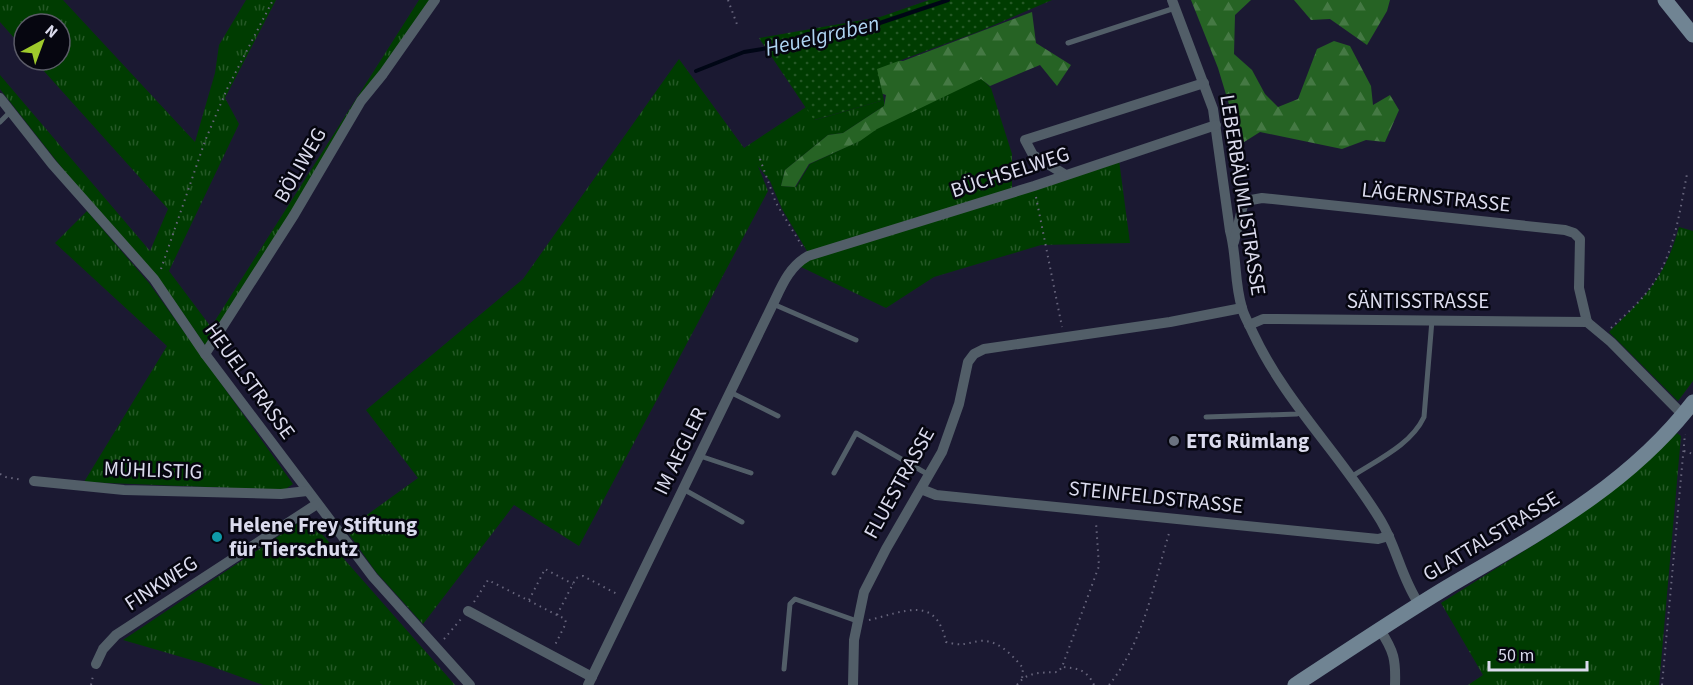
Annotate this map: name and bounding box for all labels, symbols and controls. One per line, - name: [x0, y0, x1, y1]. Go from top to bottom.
- water label: Heuelgraben: [762, 7, 883, 65]
- north arrow: [12, 12, 72, 72]
- text: N: [40, 20, 62, 43]
- street label: LEBERBÄUMLISTRASSE: [1212, 92, 1274, 298]
- street label: BÖLIWEG: [266, 122, 334, 208]
- street label: BÜCHSELWEG: [947, 139, 1073, 205]
- street label: LÄGERNSTRASSE: [1360, 174, 1512, 220]
- street label: SÄNTISSTRASSE: [1347, 286, 1489, 316]
- street label: HEUELSTRASSE: [197, 317, 303, 445]
- street label: IM AEGLER: [646, 402, 714, 500]
- street label: FLUESTRASSE: [856, 422, 942, 544]
- place label: ETG Rümlang: [1186, 426, 1309, 456]
- marker: ETG Rümlang: [1167, 434, 1181, 448]
- street label: MÜHLISTIG: [103, 453, 203, 487]
- street label: STEINFELDSTRASSE: [1067, 473, 1245, 521]
- street label: GLATTALSTRASSE: [1417, 483, 1565, 589]
- place label: Helene Frey Stiftung für Tierschutz: [229, 510, 417, 564]
- marker: Helene Frey Stiftung für Tierschutz: [210, 530, 224, 544]
- street label: FINKWEG: [118, 548, 204, 618]
- scale bar: [1489, 634, 1586, 672]
- text: 50 m: [1498, 643, 1534, 668]

